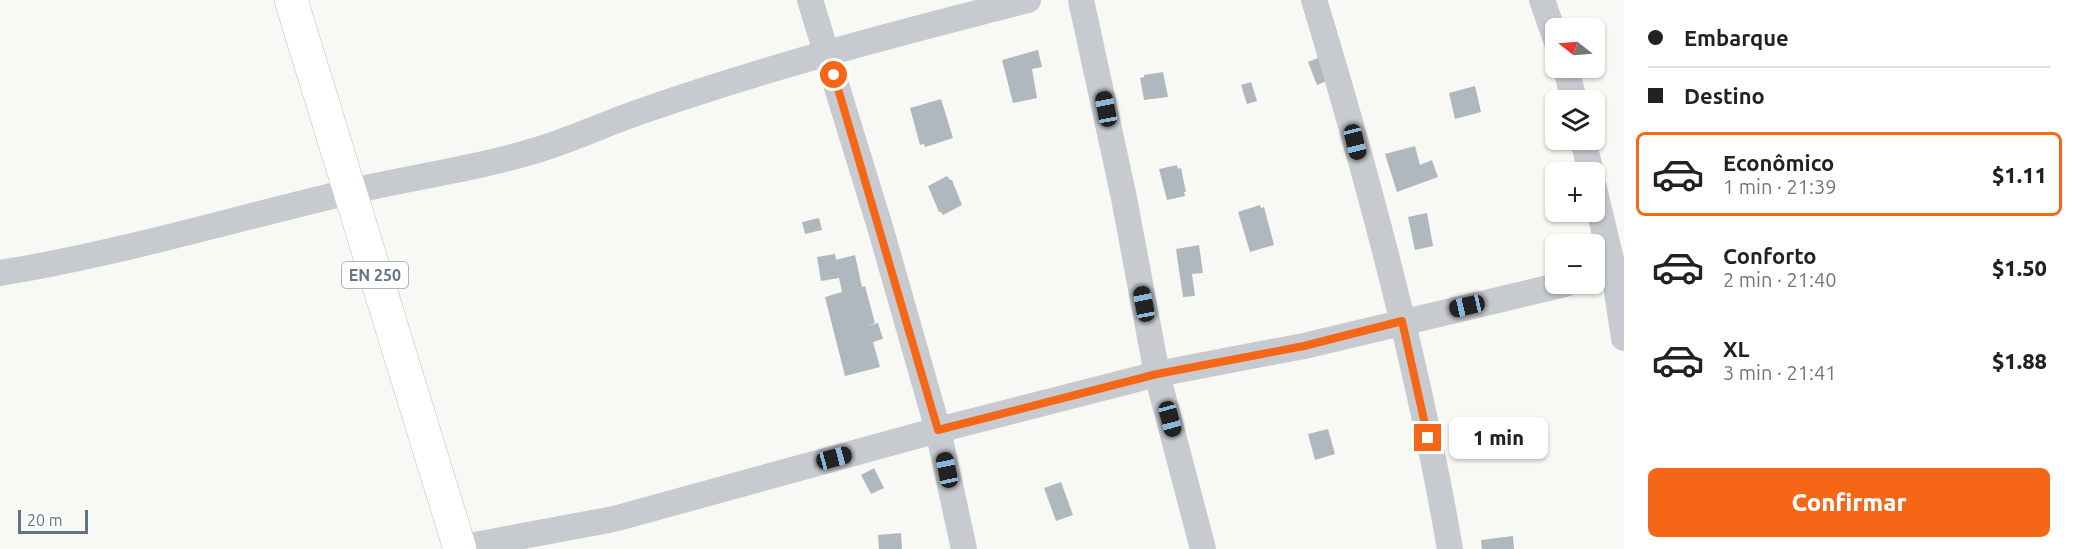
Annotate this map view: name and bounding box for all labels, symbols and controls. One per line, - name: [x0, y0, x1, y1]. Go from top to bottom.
- north arrow: [1545, 18, 1605, 78]
- map controls: [1545, 18, 1605, 294]
- text: Embarque: [1684, 25, 1789, 50]
- route start: [820, 61, 847, 88]
- text: Destino: [1684, 83, 1765, 108]
- car: [1094, 90, 1118, 128]
- button: layers: [1545, 90, 1605, 150]
- car: [1342, 122, 1368, 162]
- icon: car: [1651, 147, 1705, 201]
- text: Econômico: [1723, 150, 1834, 175]
- button: +: [1545, 162, 1605, 222]
- text: $1.11: [1992, 162, 2047, 187]
- text: 1 min · 21:39: [1723, 175, 1837, 198]
- button: −: [1545, 234, 1605, 294]
- icon: car: [1651, 240, 1705, 294]
- text: Conforto: [1723, 243, 1817, 268]
- text: $1.50: [1992, 255, 2047, 280]
- road number: EN 250: [342, 262, 408, 288]
- text: 2 min · 21:40: [1723, 268, 1837, 291]
- car: [1132, 285, 1156, 323]
- car: [1447, 293, 1487, 319]
- icon: car: [1651, 333, 1705, 387]
- text: XL: [1723, 336, 1750, 361]
- text: $1.88: [1992, 348, 2047, 373]
- text: 3 min · 21:41: [1723, 361, 1837, 384]
- car: [1157, 399, 1183, 439]
- callout: 1 min: [1449, 417, 1548, 459]
- route end: [1414, 424, 1441, 451]
- text: 1 min: [1473, 426, 1524, 449]
- car: [814, 445, 854, 471]
- car: [934, 451, 960, 489]
- button: Confirmar: [1648, 468, 2050, 537]
- scale bar: [18, 507, 88, 534]
- text: 20 m: [27, 511, 63, 529]

